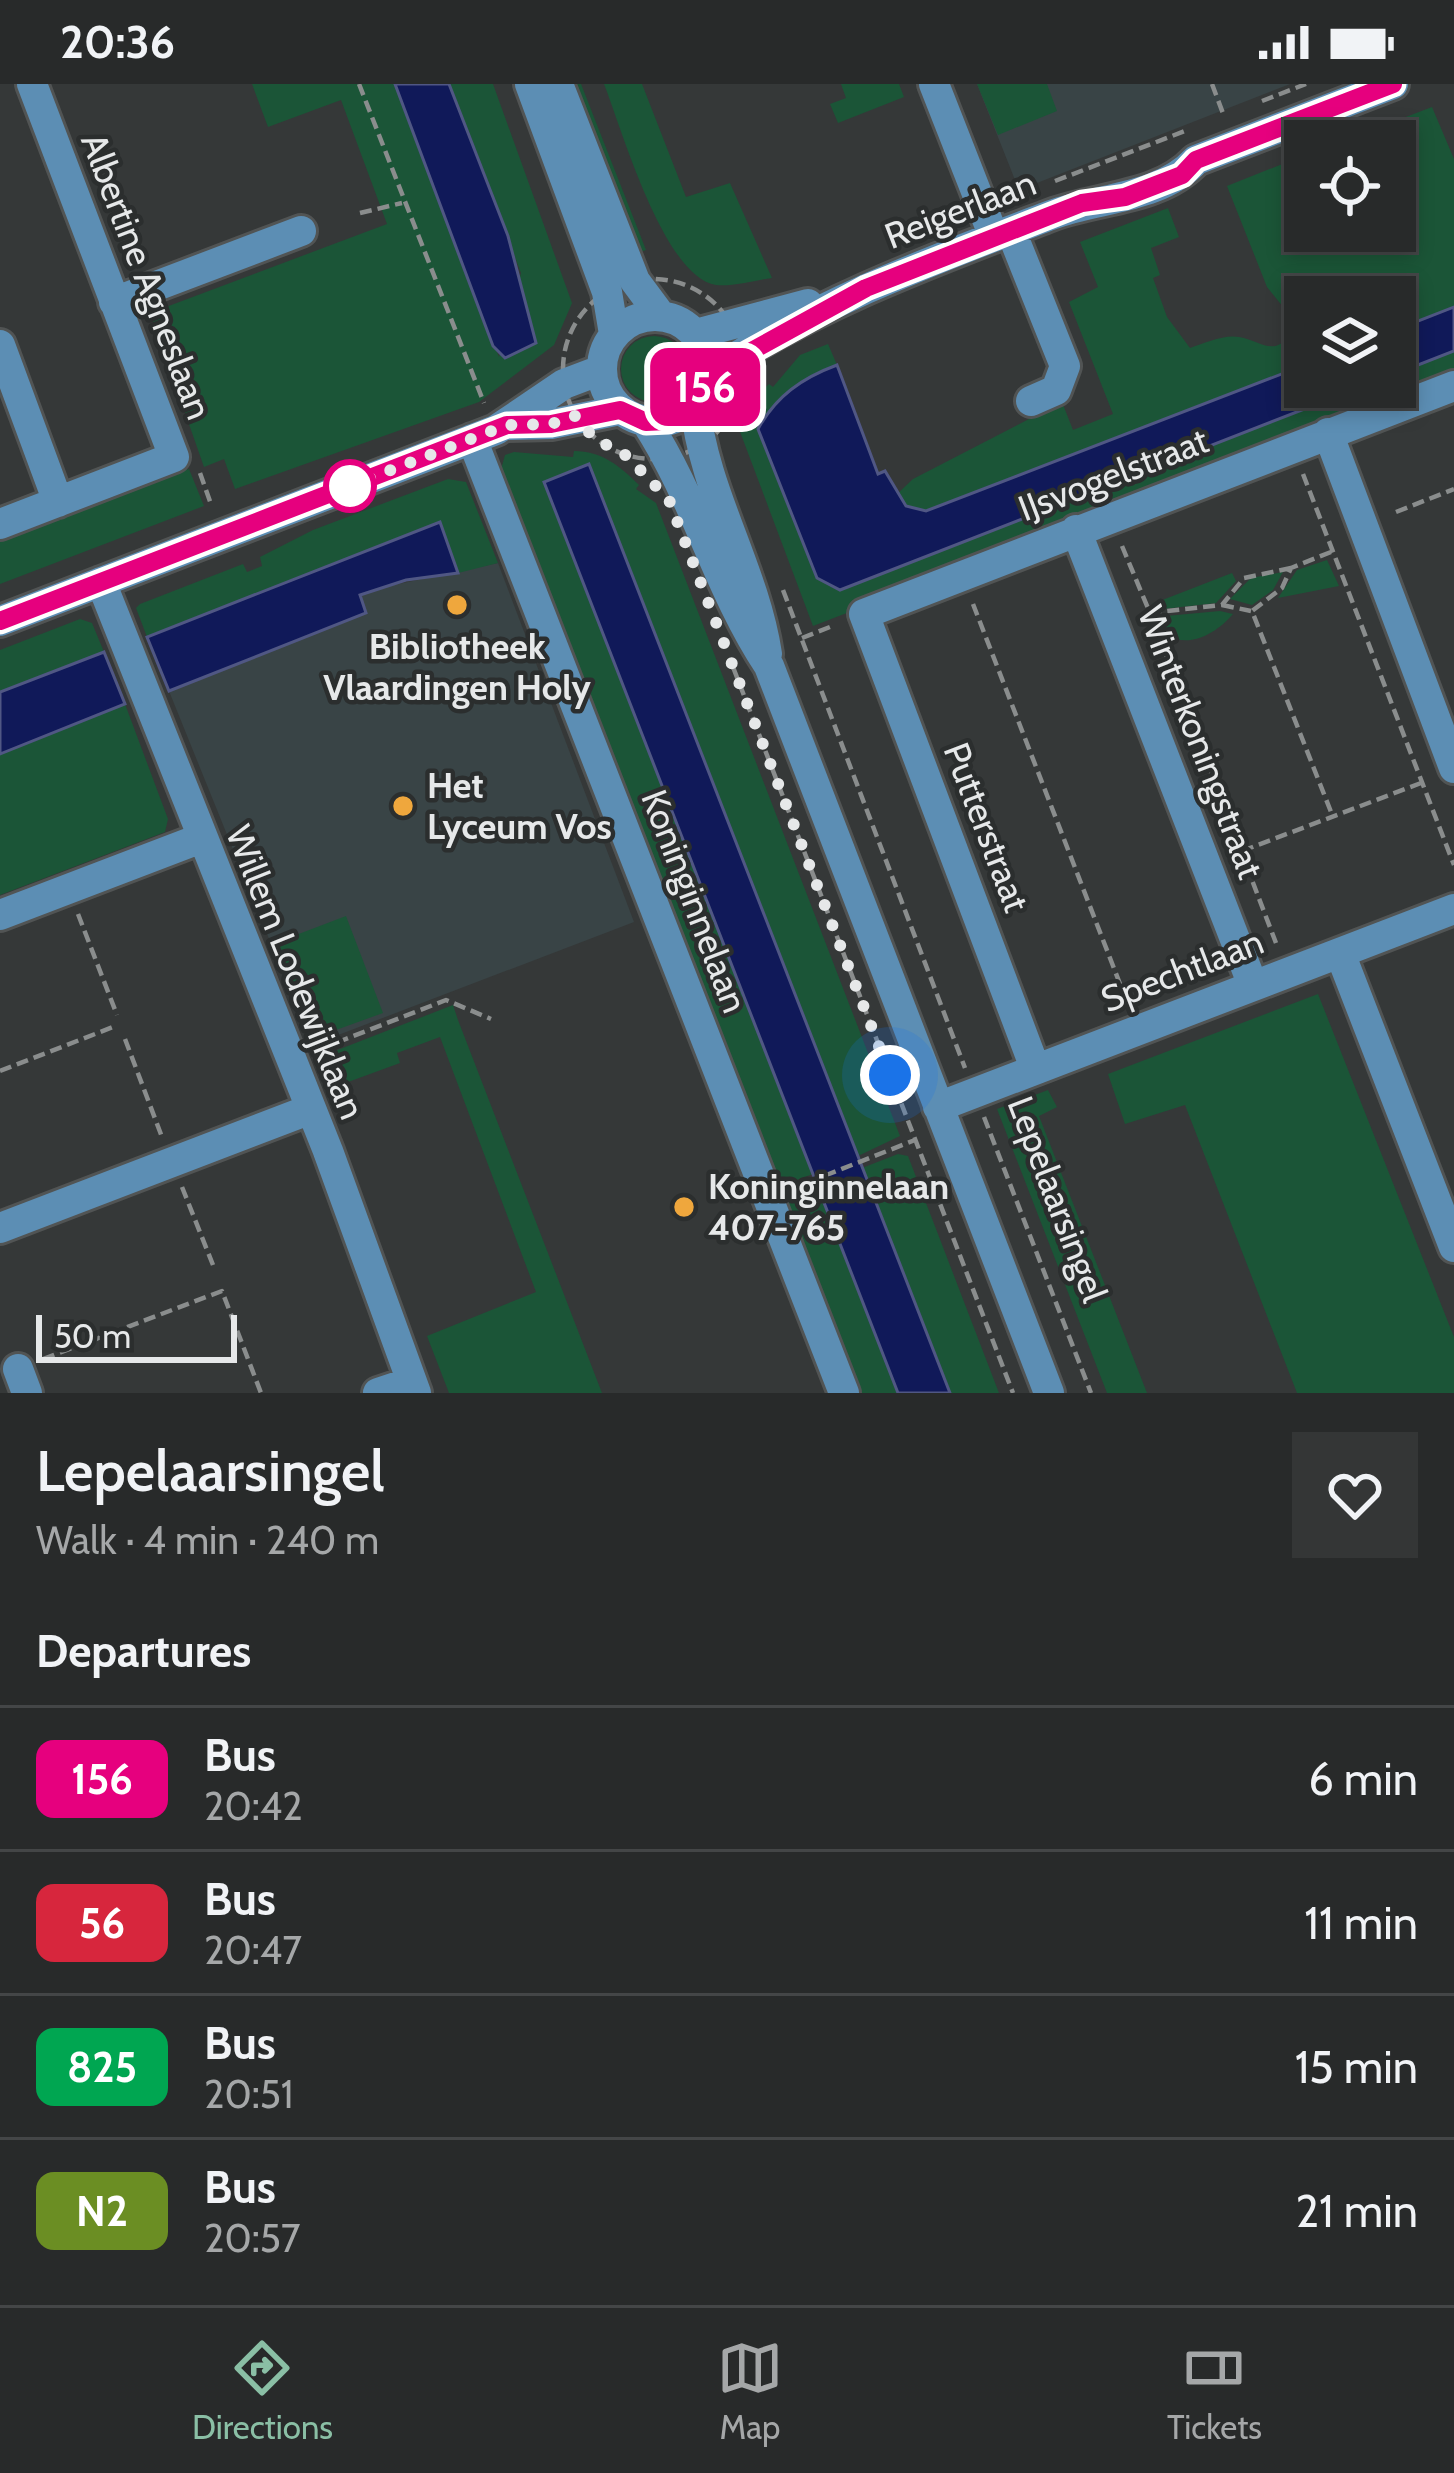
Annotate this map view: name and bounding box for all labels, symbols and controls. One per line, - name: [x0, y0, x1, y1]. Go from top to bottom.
- text: 20:36: [60, 15, 175, 69]
- map controls: [1284, 120, 1416, 408]
- button: locate: [1284, 120, 1416, 252]
- street label: Albertine Agneslaan: [72, 127, 222, 425]
- street label: Reigerlaan: [878, 160, 1042, 258]
- button: layers: [1284, 276, 1416, 408]
- line badge: 156: [636, 348, 774, 426]
- text: 156: [674, 361, 736, 413]
- street label: IJsvogelstraat: [1012, 418, 1214, 530]
- unlabelled marker: [325, 461, 375, 511]
- marker: Bibliotheek Vlaardingen Holy: [444, 592, 470, 618]
- street label: Winterkoningstraat: [1129, 599, 1273, 885]
- place label: Bibliotheek Vlaardingen Holy: [323, 624, 591, 709]
- street label: Putterstraat: [935, 736, 1039, 918]
- place label: Het Lyceum Vos: [427, 763, 612, 848]
- street label: Koninginnelaan: [632, 783, 758, 1019]
- marker: Het Lyceum Vos: [390, 793, 416, 819]
- street label: Willem Lodewijklaan: [217, 819, 375, 1125]
- street label: Spechtlaan: [1095, 919, 1269, 1021]
- your location: [860, 1045, 920, 1105]
- street label: Lepelaarsingel: [999, 1090, 1118, 1308]
- place label: Koninginnelaan 407-765: [708, 1164, 949, 1249]
- marker: Koninginnelaan 407-765: [671, 1194, 697, 1220]
- scale bar: [36, 1309, 237, 1362]
- text: 50 m: [54, 1316, 131, 1356]
- button: heart: [1292, 1432, 1418, 1558]
- text: Lepelaarsingel: [36, 1436, 385, 1505]
- text: Walk · 4 min · 240 m: [36, 1516, 379, 1564]
- text: Departures: [36, 1624, 251, 1678]
- text: Bus: [204, 1728, 276, 1782]
- text: 6 min: [1308, 1752, 1418, 1806]
- text: 156: [71, 1753, 133, 1805]
- text: 20:42: [204, 1782, 303, 1830]
- text: Bus: [204, 1872, 276, 1926]
- text: 11 min: [1304, 1896, 1418, 1950]
- text: 56: [79, 1897, 125, 1949]
- text: 20:47: [204, 1926, 302, 1974]
- text: Bus: [204, 2016, 276, 2070]
- text: 15 min: [1295, 2040, 1418, 2094]
- text: 825: [67, 2041, 137, 2093]
- text: 20:51: [204, 2070, 294, 2118]
- text: Bus: [204, 2160, 276, 2214]
- text: 21 min: [1295, 2184, 1418, 2238]
- text: N2: [76, 2185, 128, 2237]
- text: 20:57: [204, 2214, 301, 2262]
- tab: Directions: [192, 2335, 333, 2447]
- tab: Map: [717, 2335, 783, 2447]
- tab: Tickets: [1167, 2335, 1262, 2447]

